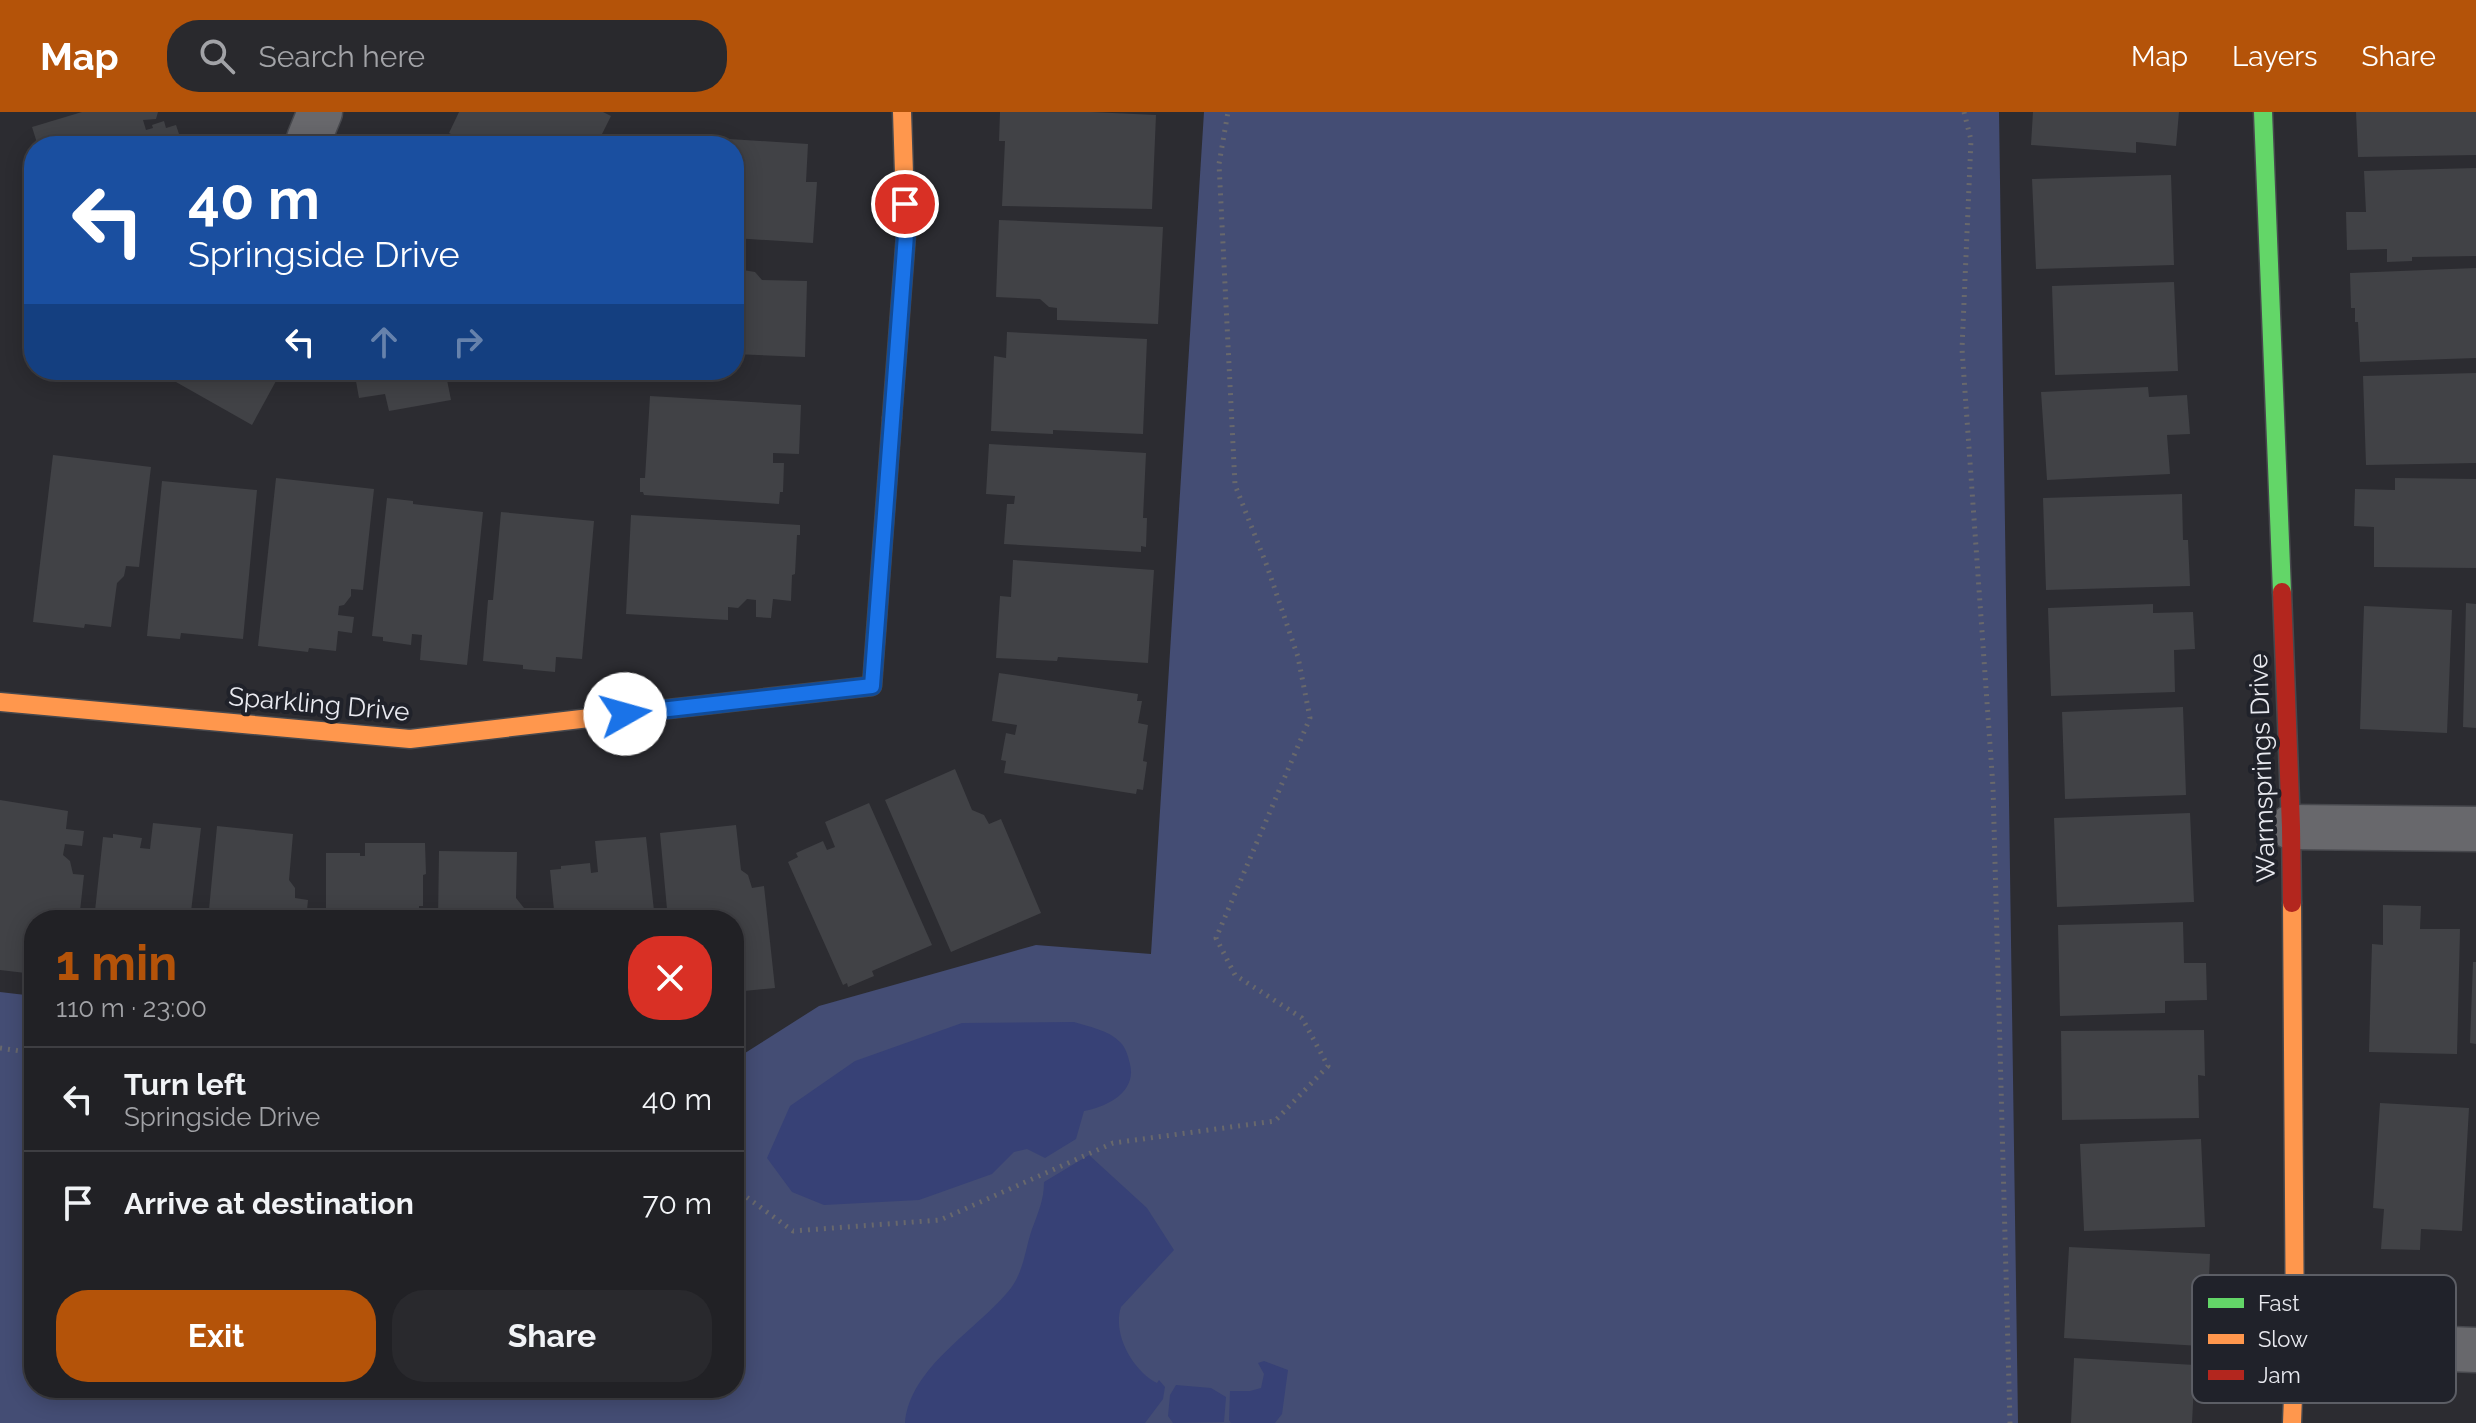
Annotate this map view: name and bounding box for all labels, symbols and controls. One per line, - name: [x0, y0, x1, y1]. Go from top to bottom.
- search box: [167, 20, 727, 92]
- text: Map: [40, 34, 119, 79]
- icon: search: [195, 34, 239, 78]
- text: Search here: [259, 39, 425, 74]
- text: Map: [2131, 40, 2188, 73]
- text: Layers: [2232, 40, 2318, 73]
- text: Share: [2362, 40, 2436, 73]
- text: 40 m: [188, 166, 320, 232]
- icon: left: [56, 168, 160, 272]
- pin: [871, 170, 939, 238]
- icon: arrive: [883, 182, 927, 226]
- text: Springside Drive: [188, 233, 460, 275]
- icon: left: [278, 320, 322, 364]
- icon: ahead: [362, 320, 406, 364]
- icon: right: [446, 320, 490, 364]
- street label: Warmsprings Drive: [2243, 653, 2281, 883]
- position arrow: [583, 672, 667, 756]
- street label: Sparkling Drive: [227, 681, 411, 727]
- text: 1 min: [56, 935, 177, 991]
- button: close: [628, 936, 712, 1020]
- text: 110 m · 23:00: [56, 993, 207, 1023]
- text: Turn left: [124, 1067, 246, 1102]
- icon: left: [56, 1077, 100, 1121]
- text: 40 m: [642, 1082, 712, 1117]
- text: Springside Drive: [124, 1102, 320, 1132]
- icon: arrive: [56, 1181, 100, 1225]
- text: Arrive at destination: [124, 1186, 414, 1221]
- text: 70 m: [642, 1186, 712, 1221]
- legend: [2192, 1275, 2456, 1403]
- button: Exit: [56, 1290, 376, 1382]
- button: Share: [392, 1290, 712, 1382]
- text: Fast: [2258, 1290, 2300, 1316]
- text: Slow: [2258, 1326, 2308, 1352]
- text: Jam: [2258, 1362, 2301, 1388]

